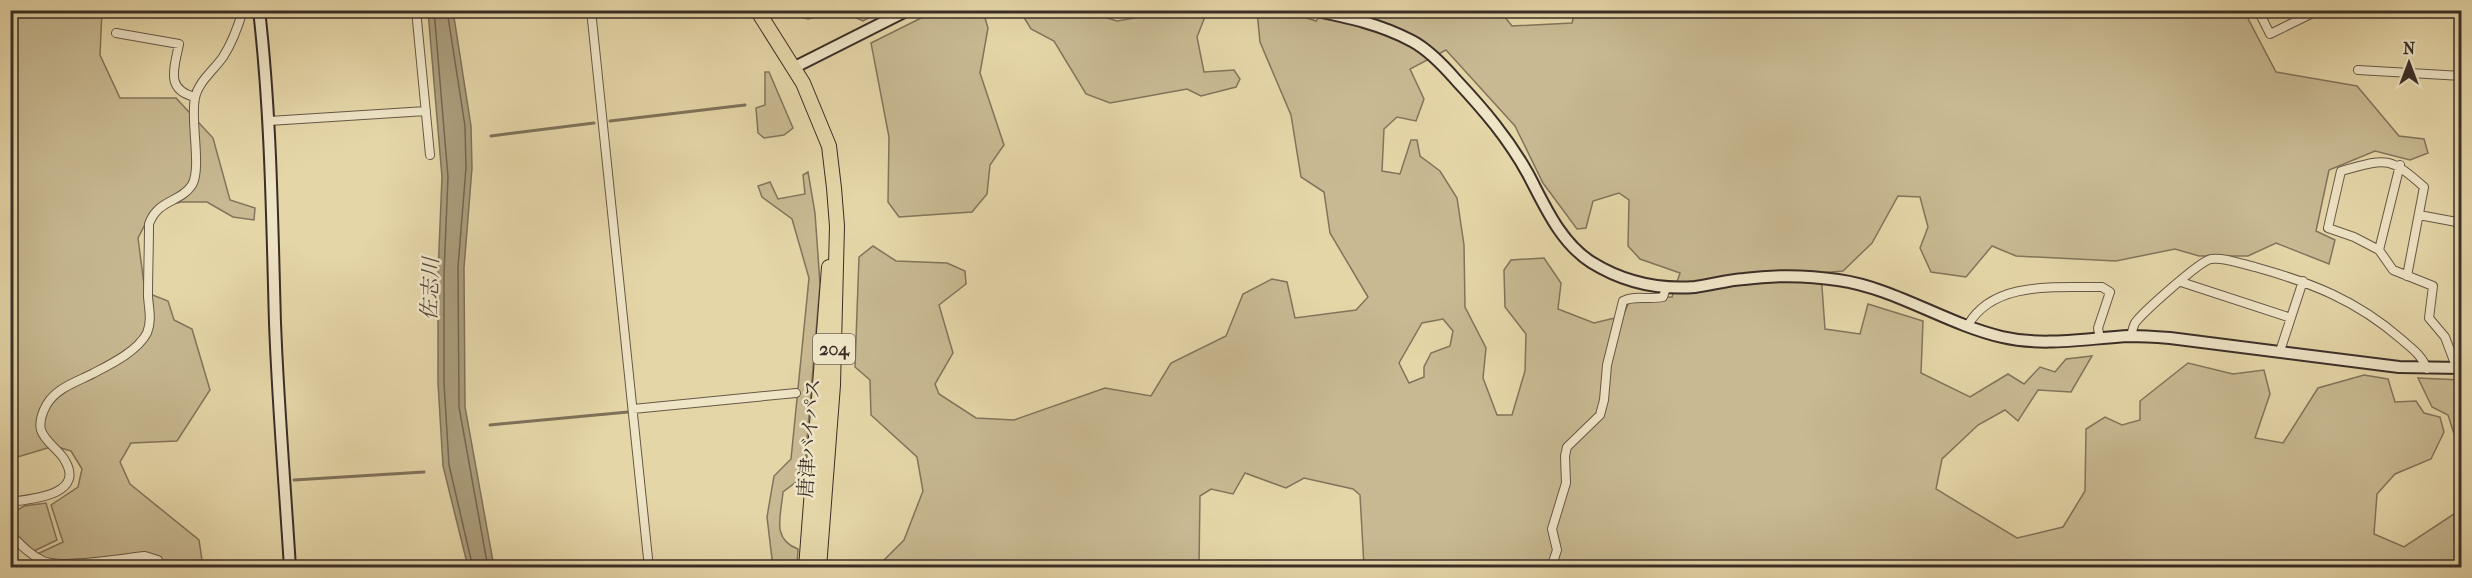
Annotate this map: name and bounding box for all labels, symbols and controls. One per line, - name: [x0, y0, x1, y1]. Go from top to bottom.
- north arrow: [2379, 33, 2439, 93]
- text: N: [2403, 39, 2416, 58]
- water label: 佐志川: [417, 255, 443, 321]
- road number: 204: [813, 334, 855, 364]
- street label: 唐津バイパス: [794, 378, 825, 498]

